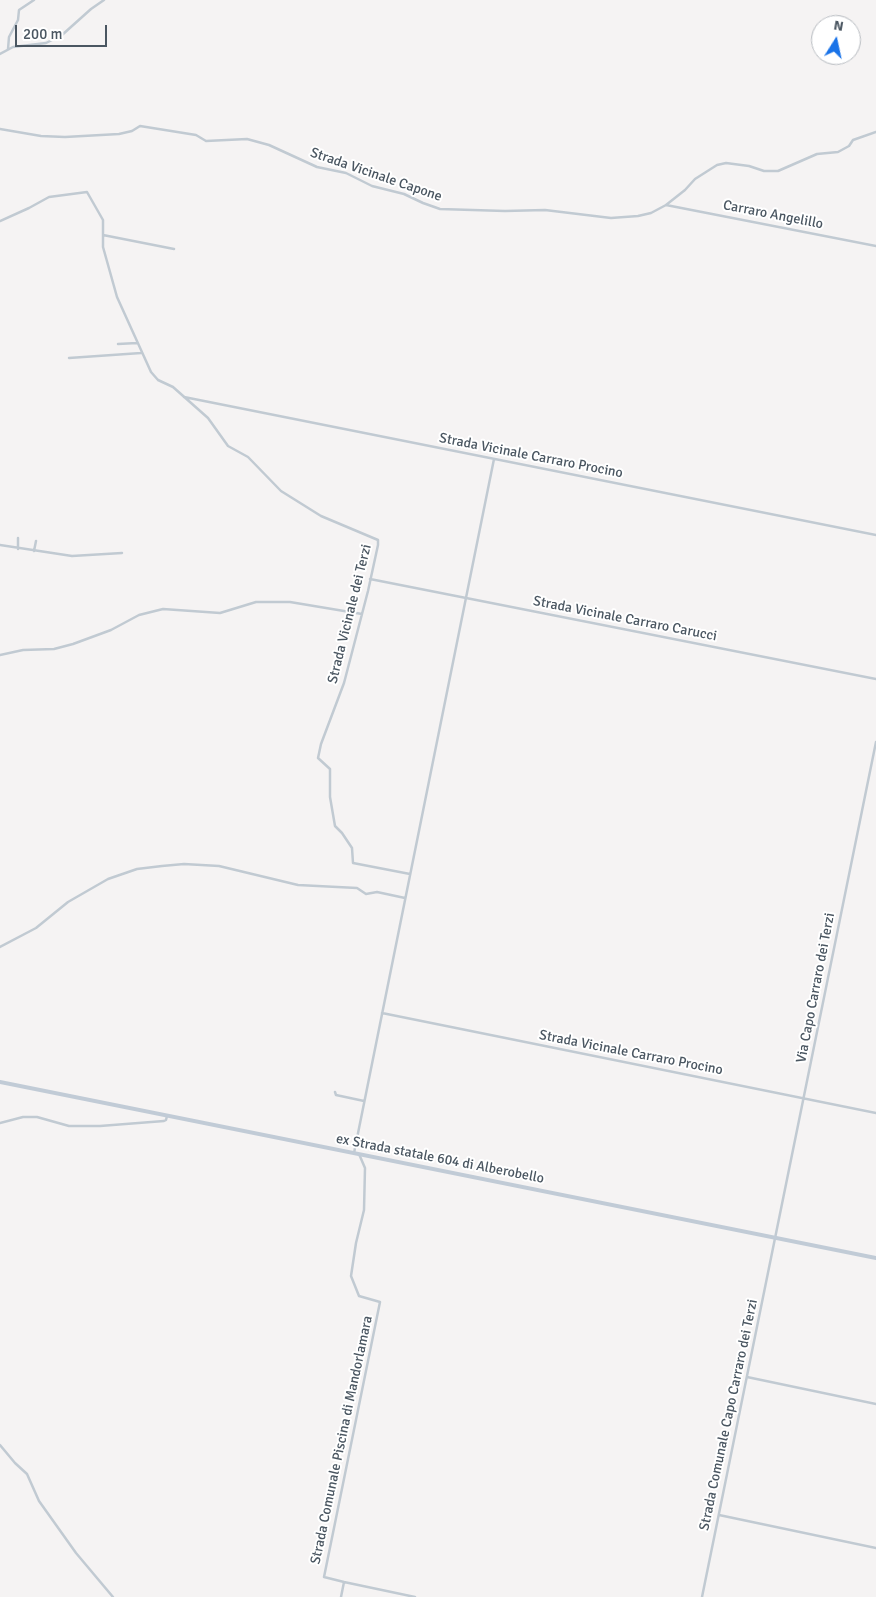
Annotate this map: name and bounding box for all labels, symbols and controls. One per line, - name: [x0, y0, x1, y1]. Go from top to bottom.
- scale bar: [18, 15, 110, 47]
- north arrow: [811, 15, 861, 65]
- text: N: [832, 17, 845, 35]
- text: 200 m: [23, 25, 63, 43]
- street label: Strada Vicinale Capone: [308, 145, 444, 205]
- street label: Carraro Angelillo: [722, 197, 824, 233]
- street label: Strada Vicinale Carraro Procino: [438, 430, 624, 482]
- street label: Strada Vicinale dei Terzi: [325, 543, 375, 685]
- street label: Strada Vicinale Carraro Carucci: [532, 593, 718, 645]
- street label: Via Capo Carraro dei Terzi: [793, 912, 839, 1064]
- street label: Strada Vicinale Carraro Procino: [538, 1027, 724, 1079]
- street label: ex Strada statale 604 di Alberobello: [335, 1131, 545, 1187]
- street label: Strada Comunale Capo Carraro dei Terzi: [696, 1298, 762, 1532]
- street label: Strada Comunale Piscina di Mandorlamara: [307, 1314, 377, 1566]

